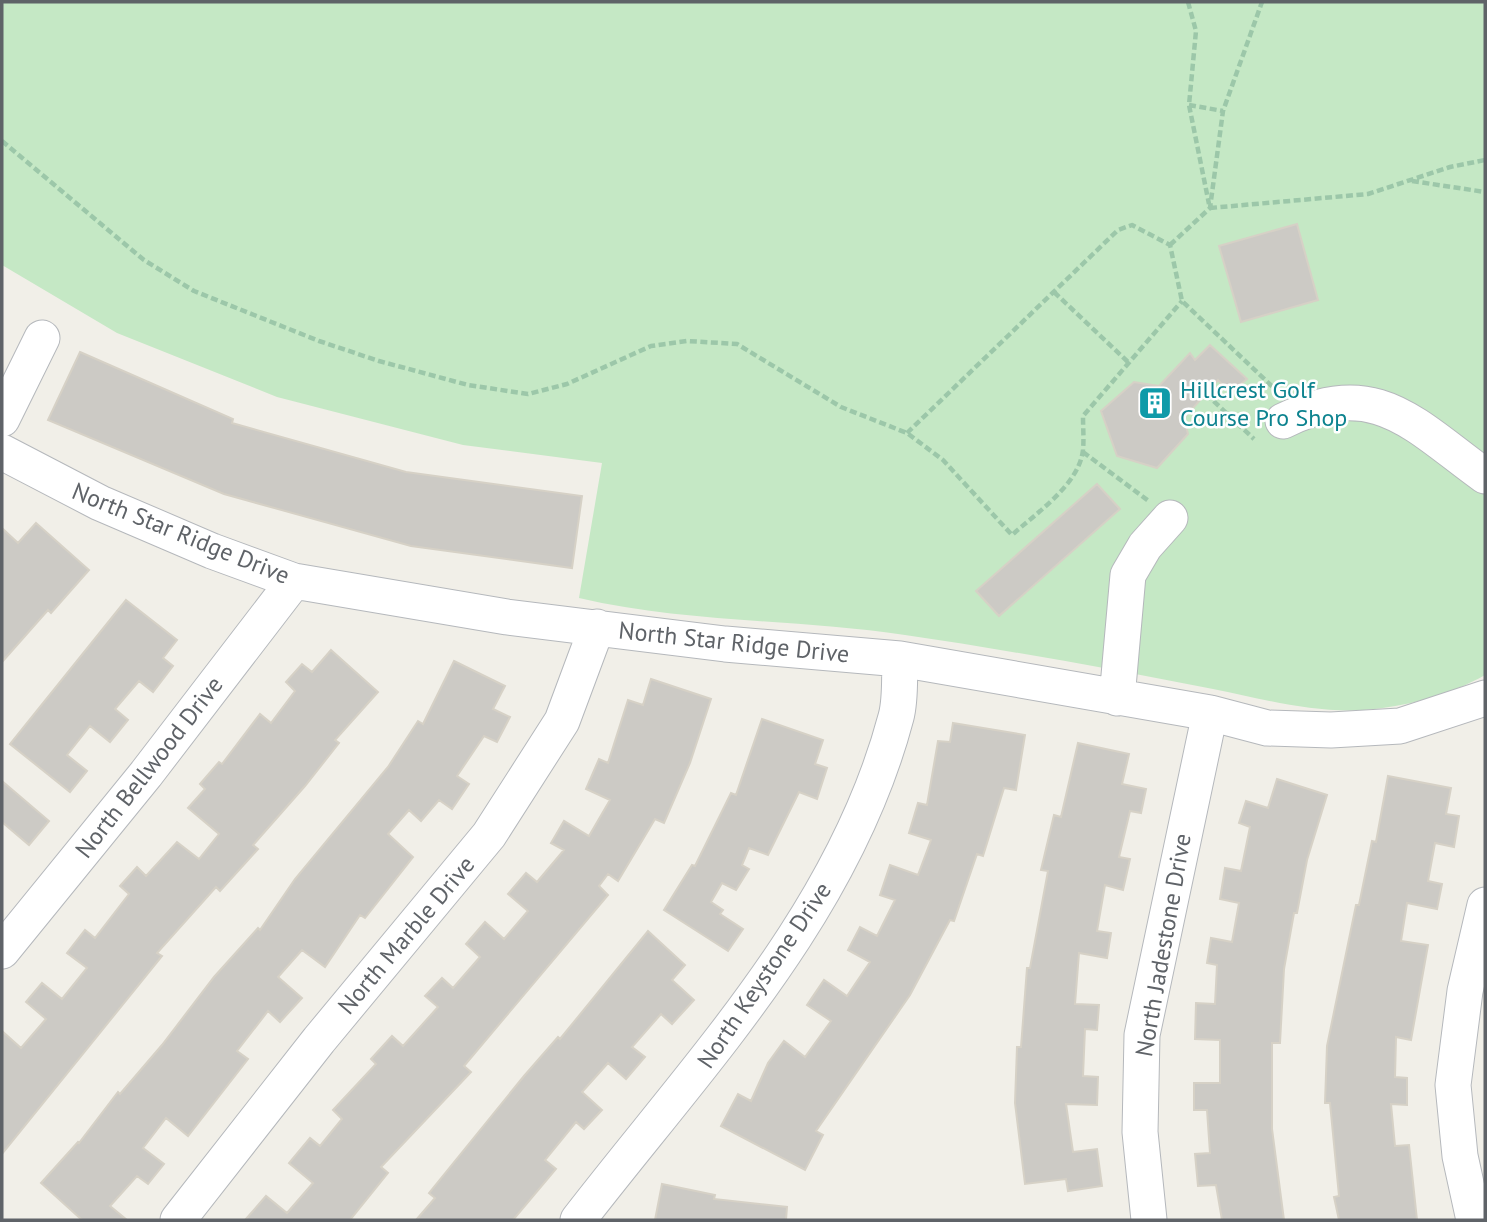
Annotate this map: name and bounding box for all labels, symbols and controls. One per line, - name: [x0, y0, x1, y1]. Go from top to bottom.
- place label: Hillcrest Golf Course Pro Shop: [1180, 374, 1347, 433]
- building icon: Hillcrest Golf Course Pro Shop: [1136, 384, 1174, 422]
- street label: North Star Ridge Drive: [68, 475, 294, 591]
- street label: North Star Ridge Drive: [617, 614, 851, 670]
- street label: North Bellwood Drive: [68, 670, 230, 864]
- street label: North Jadestone Drive: [1128, 831, 1198, 1059]
- street label: North Marble Drive: [331, 850, 481, 1020]
- street label: North Keystone Drive: [690, 876, 838, 1074]

